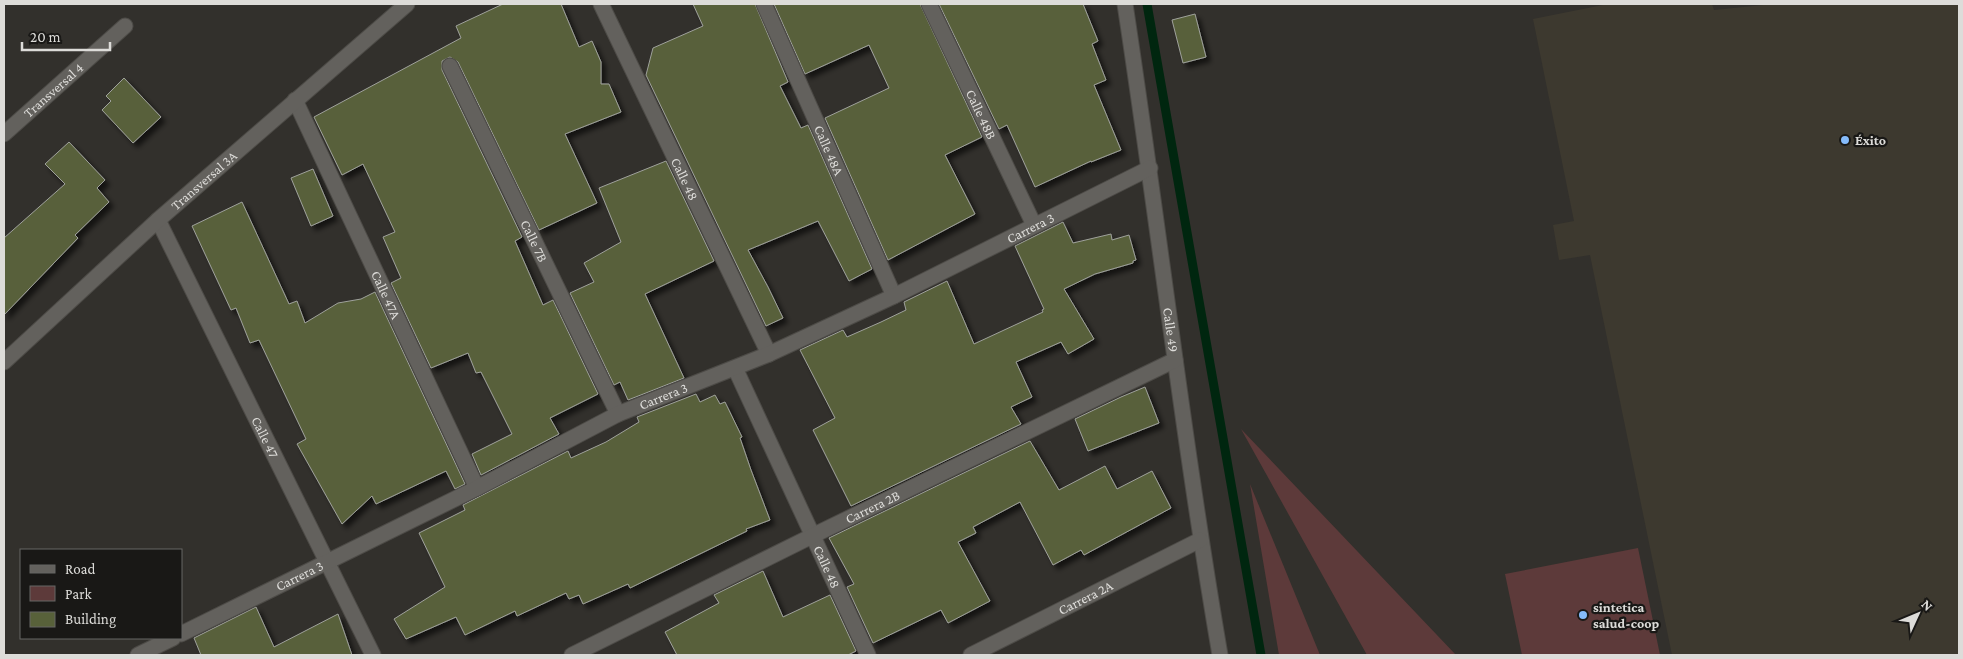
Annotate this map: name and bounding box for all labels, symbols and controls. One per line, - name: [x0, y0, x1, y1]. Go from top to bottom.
- scale bar: [22, 20, 110, 52]
- text: 20 m: [30, 29, 61, 45]
- street label: Transversal 4: [20, 59, 86, 121]
- street label: Calle 48B: [963, 87, 1000, 142]
- street label: Calle 48A: [811, 123, 847, 178]
- place label: Éxito: [1855, 132, 1886, 148]
- marker: Éxito: [1839, 134, 1851, 146]
- street label: Transversal 3A: [168, 147, 240, 213]
- street label: Calle 48: [668, 155, 702, 203]
- street label: Carrera 3: [1004, 209, 1057, 246]
- street label: Calle 7B: [517, 217, 551, 265]
- street label: Calle 47A: [368, 268, 405, 321]
- street label: Calle 49: [1160, 306, 1182, 353]
- street label: Carrera 3: [637, 379, 690, 413]
- street label: Calle 47: [248, 414, 282, 461]
- street label: Carrera 2B: [843, 487, 903, 527]
- street label: Calle 48: [810, 543, 844, 591]
- legend: [20, 549, 182, 639]
- street label: Carrera 3: [273, 557, 326, 594]
- text: Road: [65, 561, 96, 577]
- street label: Carrera 2A: [1055, 577, 1115, 618]
- text: Park: [65, 586, 92, 602]
- north arrow: [1893, 589, 1943, 639]
- text: N: [1918, 596, 1937, 614]
- place label: sintetica salud-coop: [1593, 599, 1660, 631]
- marker: sintetica salud-coop: [1577, 609, 1589, 621]
- text: Building: [65, 611, 116, 628]

